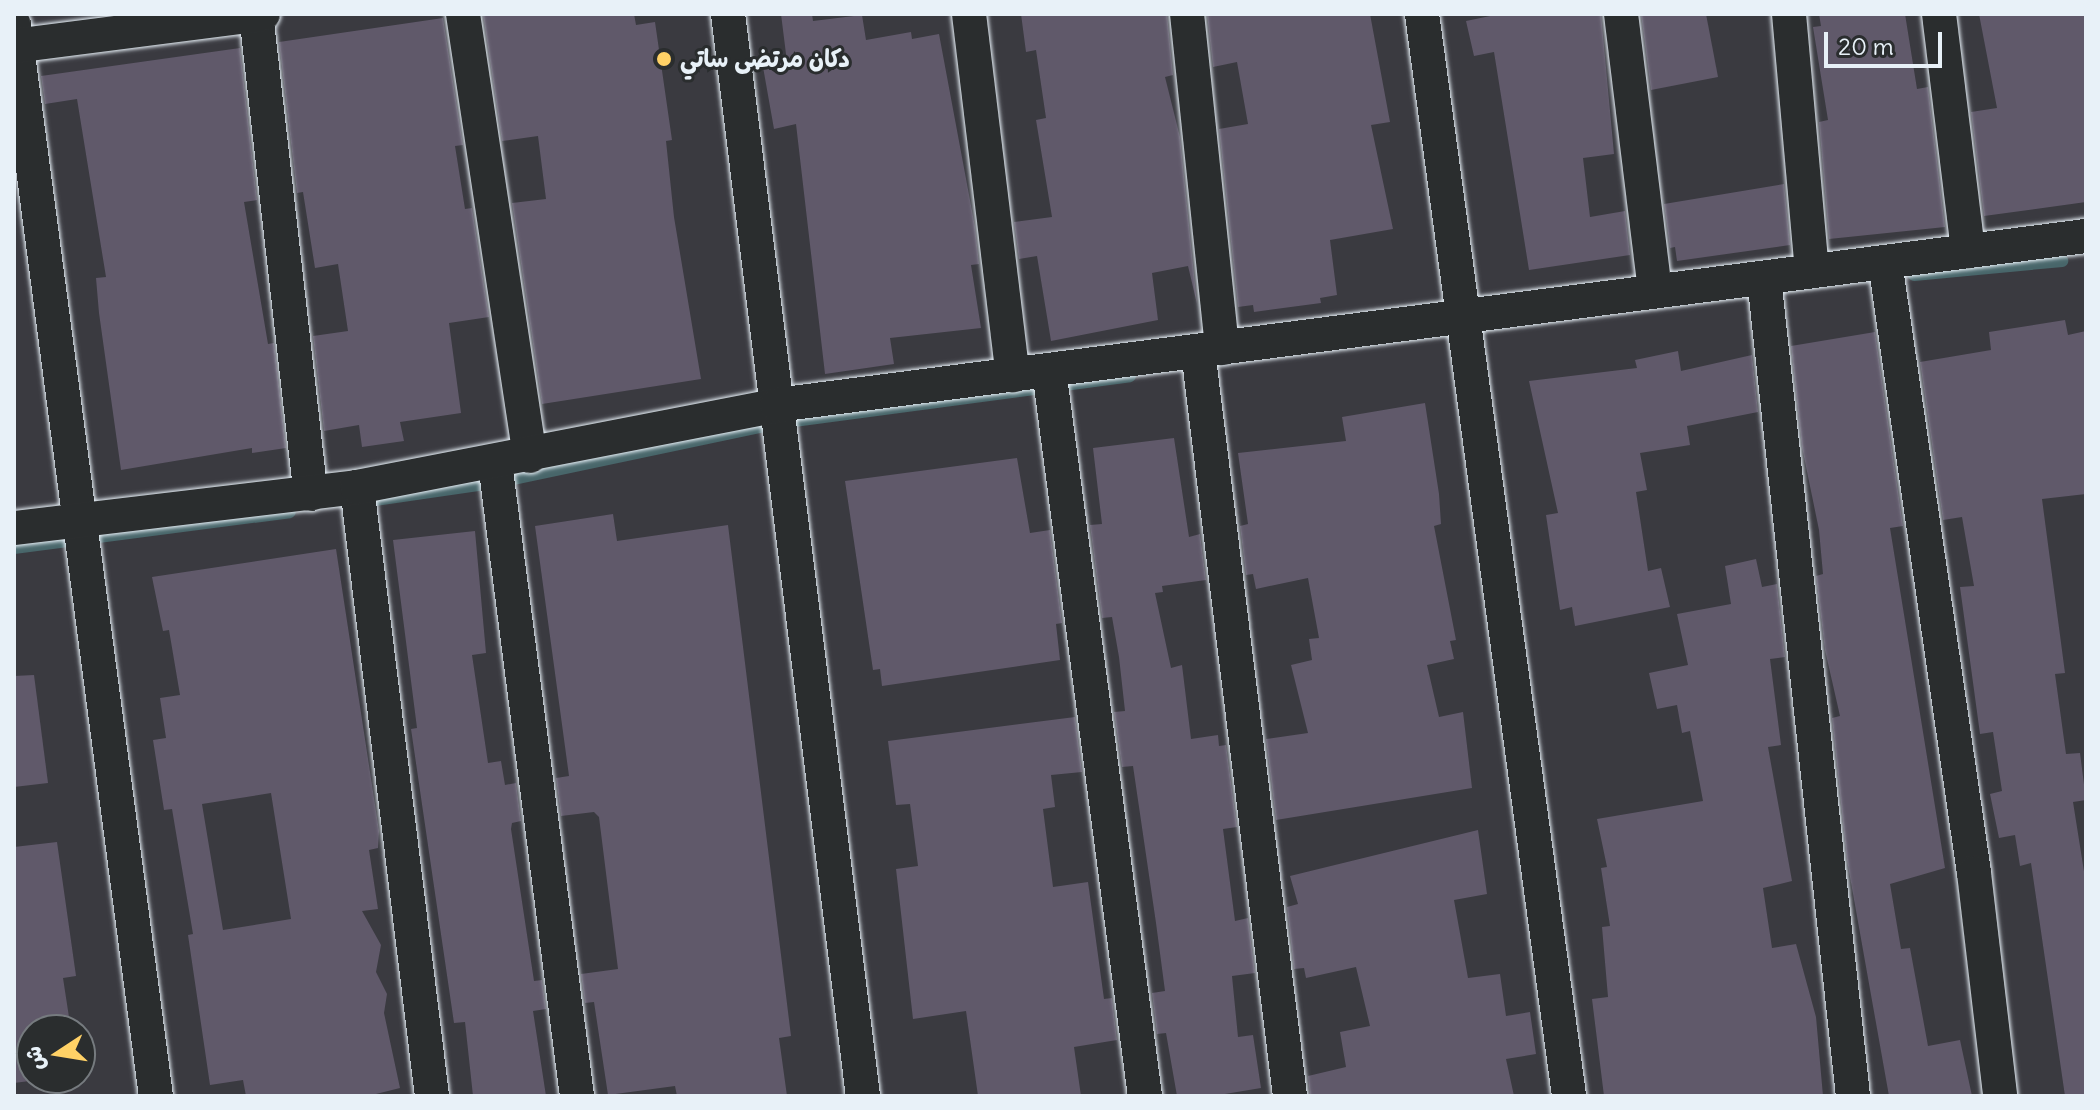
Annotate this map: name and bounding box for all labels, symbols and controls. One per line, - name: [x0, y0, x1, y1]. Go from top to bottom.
- scale bar: [1828, 16, 1946, 66]
- text: 20 m: [1838, 31, 1894, 61]
- place label: دكان مرتضى ساتي: [680, 45, 850, 73]
- marker: دكان مرتضى ساتي: [655, 50, 673, 68]
- north arrow: [16, 1014, 96, 1094]
- text: ش: [18, 1044, 51, 1073]

